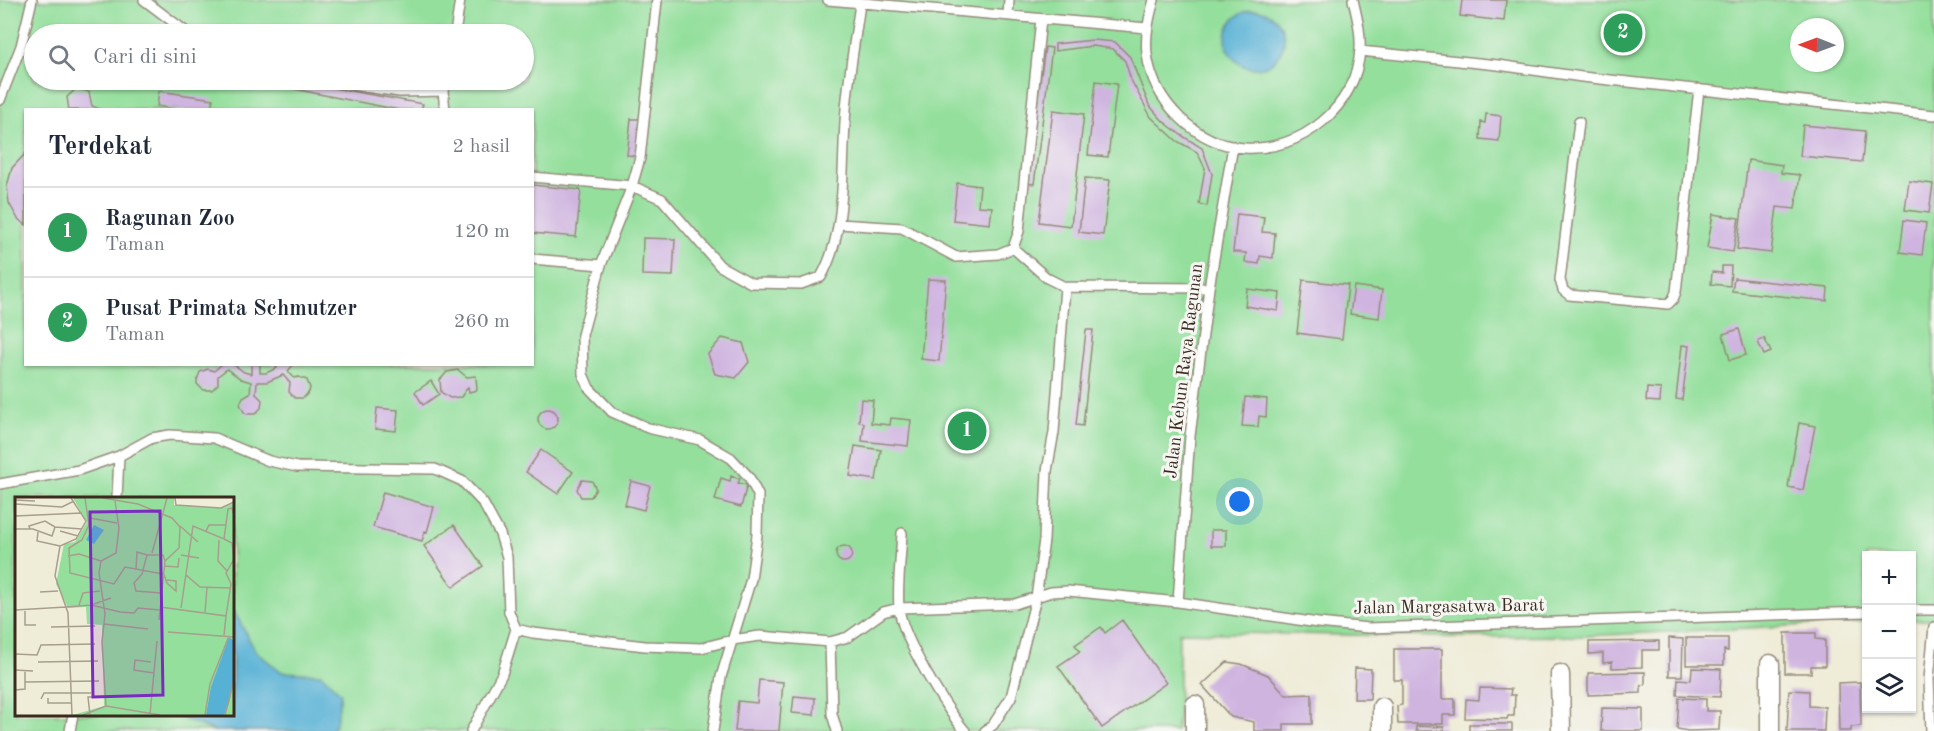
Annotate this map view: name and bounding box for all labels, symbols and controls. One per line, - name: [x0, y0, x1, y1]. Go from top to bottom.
- pin: 2: [1604, 10, 1642, 56]
- north arrow: [1790, 18, 1844, 72]
- search box: [24, 24, 534, 90]
- icon: search: [45, 41, 78, 74]
- text: Cari di sini: [93, 46, 197, 68]
- text: Terdekat: [48, 134, 152, 160]
- text: 2 hasil: [453, 137, 510, 157]
- text: Ragunan Zoo: [105, 208, 235, 230]
- text: 1: [62, 222, 73, 242]
- text: 120 m: [454, 222, 510, 242]
- text: Taman: [105, 235, 165, 255]
- street label: Jalan Kebun Raya Ragunan: [1162, 262, 1206, 480]
- text: Pusat Primata Schmutzer: [105, 298, 357, 320]
- text: 2: [62, 312, 73, 332]
- text: 260 m: [454, 312, 510, 332]
- text: Taman: [105, 325, 165, 345]
- pin: 1: [948, 408, 986, 454]
- your location: [1225, 487, 1254, 516]
- inset map: [15, 497, 234, 716]
- map controls: [1862, 551, 1916, 713]
- button: +: [1862, 551, 1916, 605]
- street label: Jalan Margasatwa Barat: [1353, 596, 1545, 618]
- button: −: [1862, 605, 1916, 659]
- button: layers: [1862, 659, 1916, 713]

